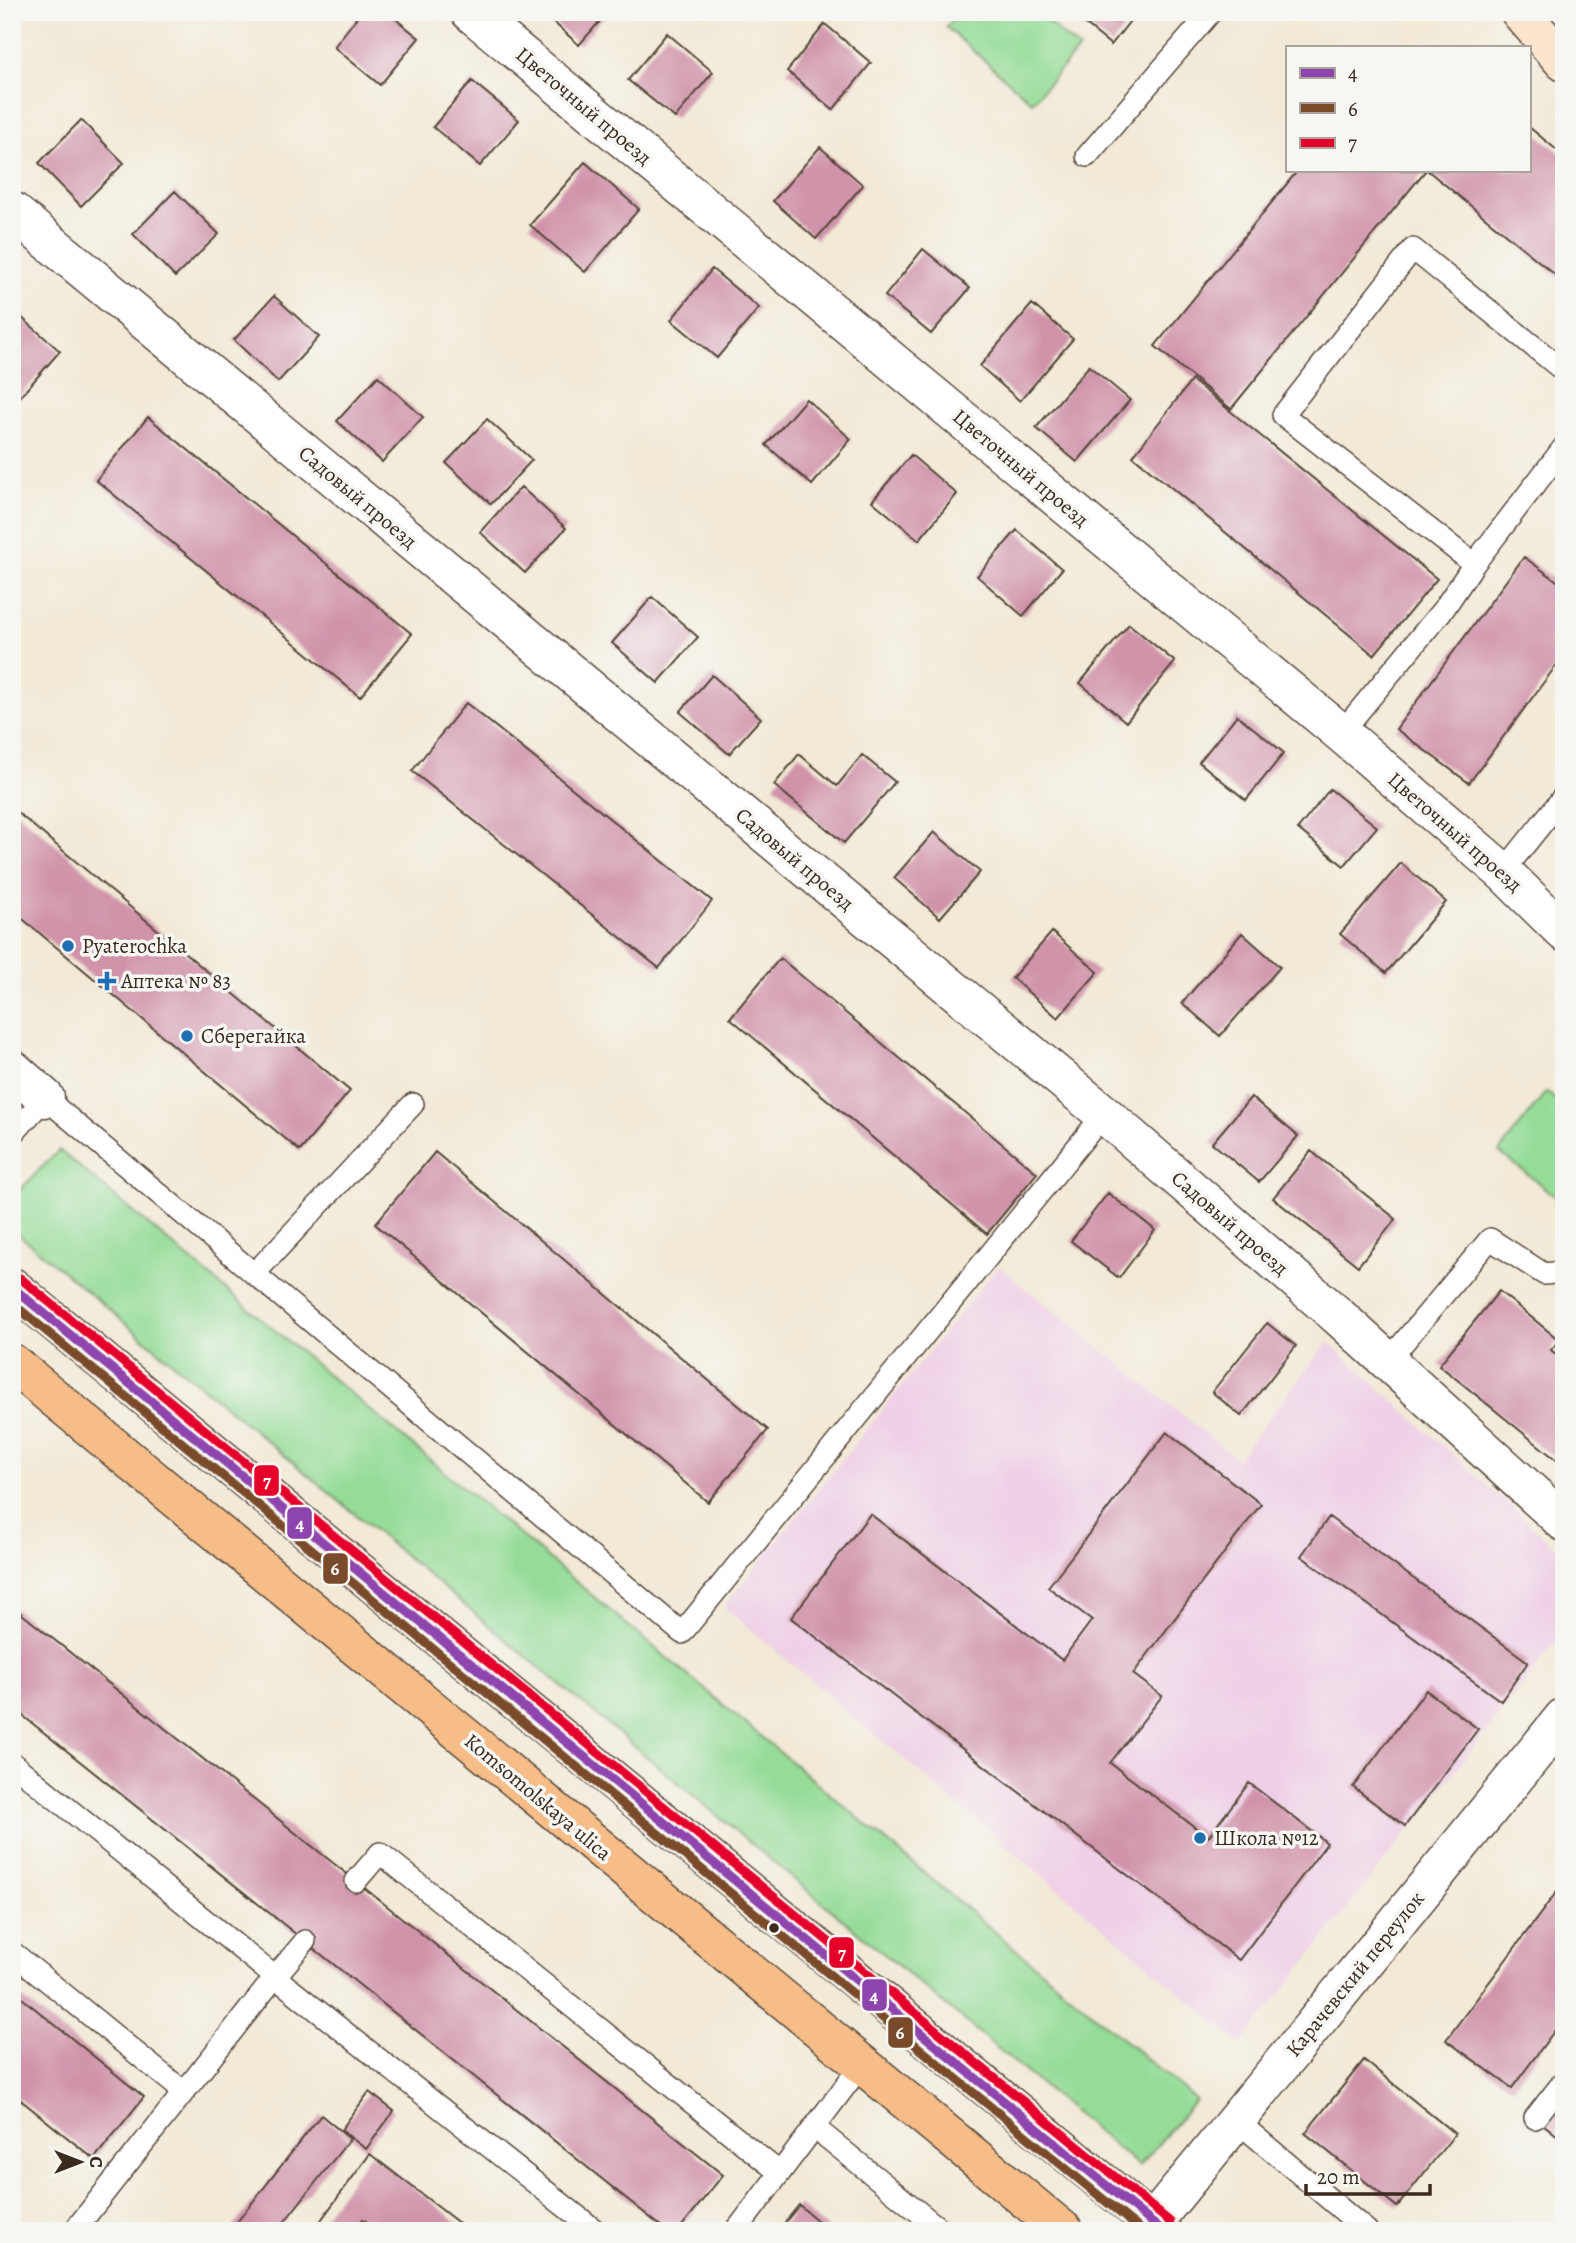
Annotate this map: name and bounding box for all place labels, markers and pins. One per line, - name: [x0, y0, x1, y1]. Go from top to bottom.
- place label: Pyaterochka: [82, 932, 187, 960]
- marker: Pyaterochka: [60, 938, 76, 954]
- place label: Аптека № 83: [120, 967, 231, 995]
- marker: Аптека № 83: [99, 973, 115, 989]
- place label: Сберегайка: [201, 1022, 306, 1050]
- marker: Сберегайка: [179, 1028, 195, 1044]
- place label: Школа №12: [1214, 1824, 1319, 1852]
- marker: Школа №12: [1192, 1830, 1208, 1846]
- unlabelled marker: [767, 1921, 781, 1935]

